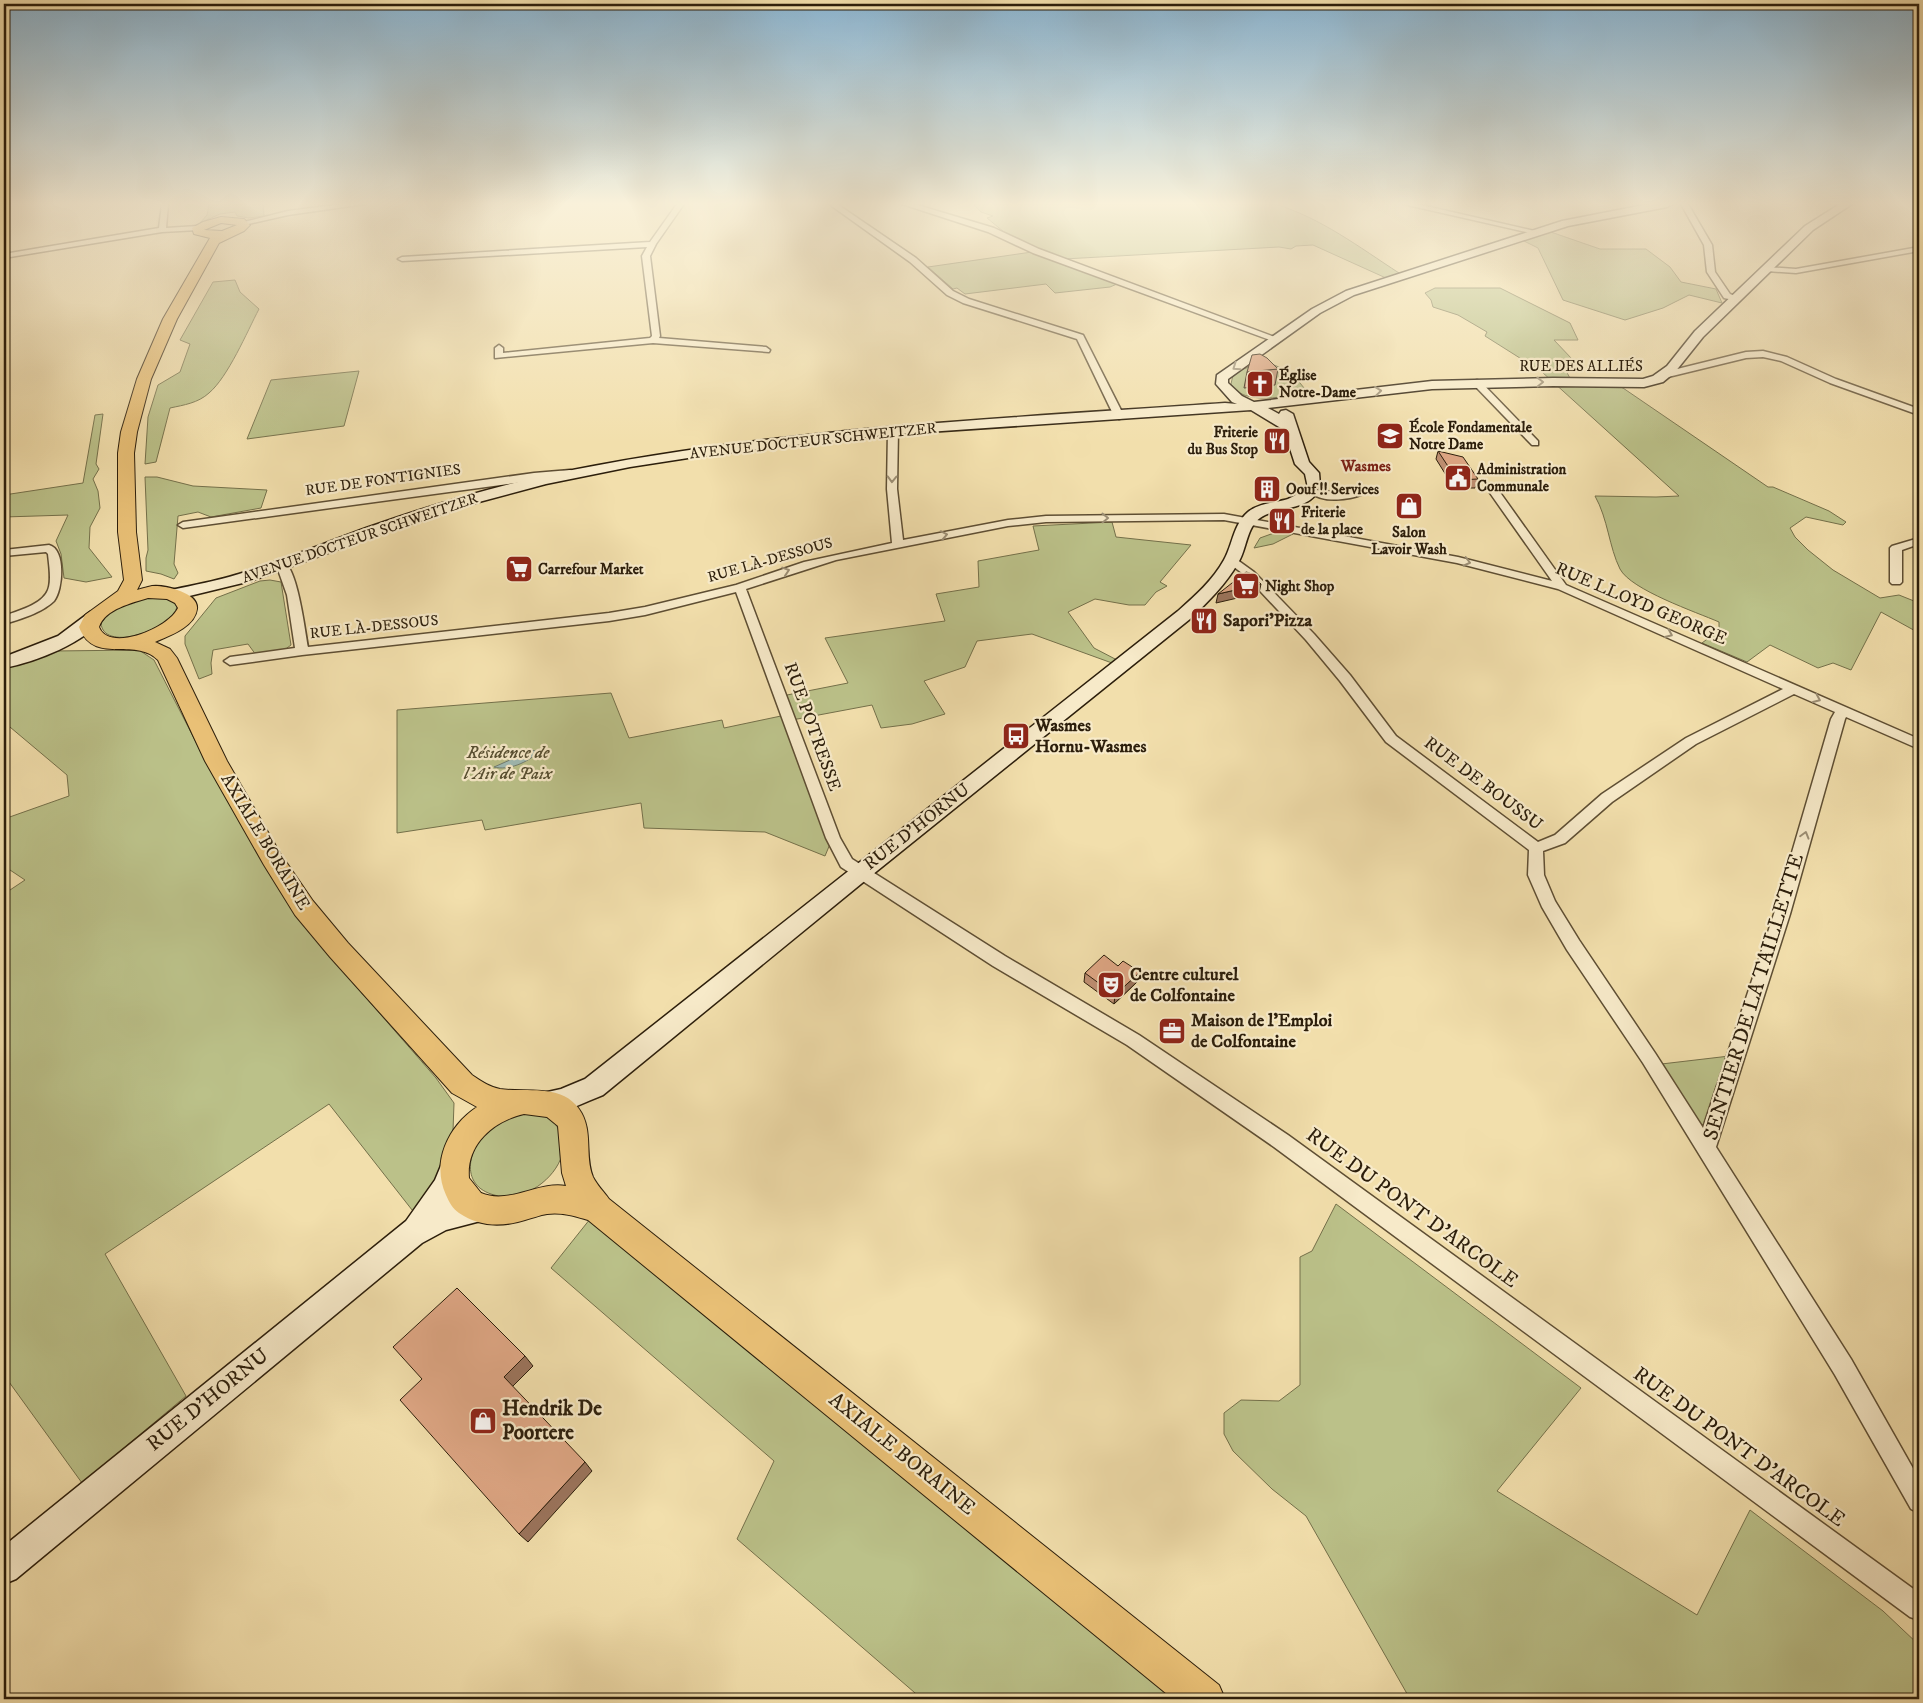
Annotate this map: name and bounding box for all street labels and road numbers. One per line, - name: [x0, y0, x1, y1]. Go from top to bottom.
- street label: RUE DES ALLIÉS: [1519, 357, 1643, 376]
- street label: AVENUE DOCTEUR SCHWEITZER: [689, 419, 937, 463]
- street label: RUE DE FONTIGNIES: [304, 460, 462, 500]
- street label: AVENUE DOCTEUR SCHWEITZER: [240, 489, 480, 587]
- street label: RUE LÀ-DESSOUS: [705, 532, 835, 587]
- street label: RUE LLOYD GEORGE: [1552, 558, 1730, 650]
- street label: RUE LÀ-DESSOUS: [309, 610, 439, 643]
- street label: RUE POTRESSE: [779, 660, 846, 795]
- street label: RUE DE BOUSSU: [1419, 732, 1547, 836]
- street label: AXIALE BORAINE: [216, 770, 315, 914]
- street label: RUE D'HORNU: [860, 779, 974, 875]
- street label: SENTIER DE LA TAILLETTE: [1698, 850, 1810, 1144]
- street label: RUE DU PONT D'ARCOLE: [1301, 1122, 1523, 1294]
- street label: RUE D'HORNU: [142, 1343, 274, 1457]
- street label: RUE DU PONT D'ARCOLE: [1628, 1361, 1850, 1533]
- street label: AXIALE BORAINE: [823, 1387, 981, 1521]

